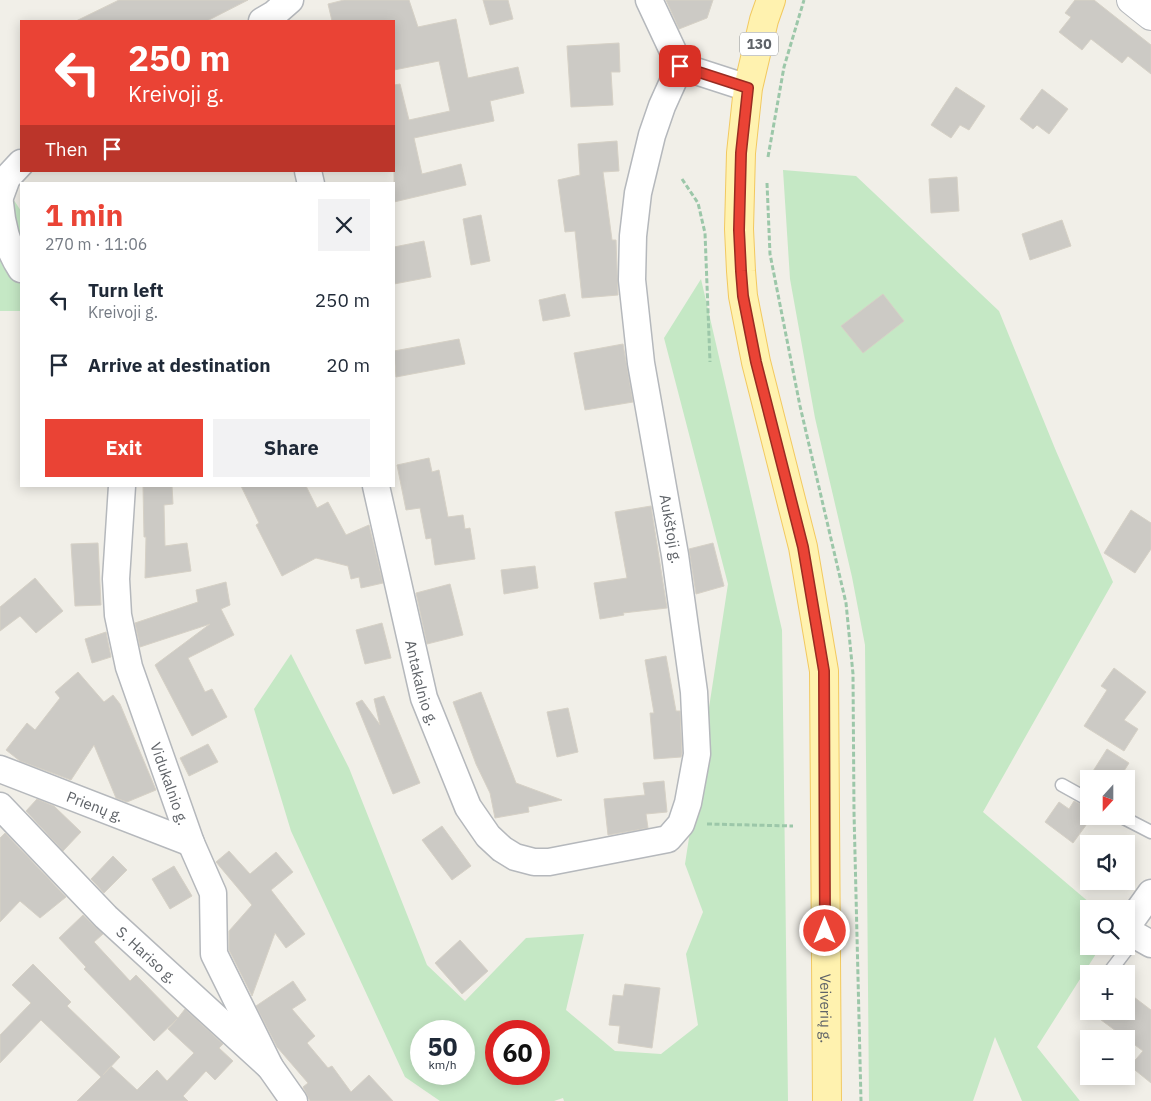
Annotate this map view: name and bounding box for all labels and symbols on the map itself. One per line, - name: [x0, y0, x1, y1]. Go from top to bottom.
- road number: 130: [740, 33, 778, 56]
- pin: [659, 45, 701, 87]
- street label: Aukštoji g.: [656, 493, 686, 565]
- street label: Antakalnio g.: [402, 638, 444, 728]
- street label: Vidukalnio g.: [147, 740, 193, 828]
- north arrow: [1080, 770, 1135, 825]
- street label: Prienų g.: [64, 786, 126, 825]
- position arrow: [798, 904, 850, 956]
- street label: S. Hariso g.: [113, 922, 181, 987]
- street label: Veiverių g.: [817, 974, 836, 1043]
- speed limit sign: 60: [485, 1020, 550, 1085]

